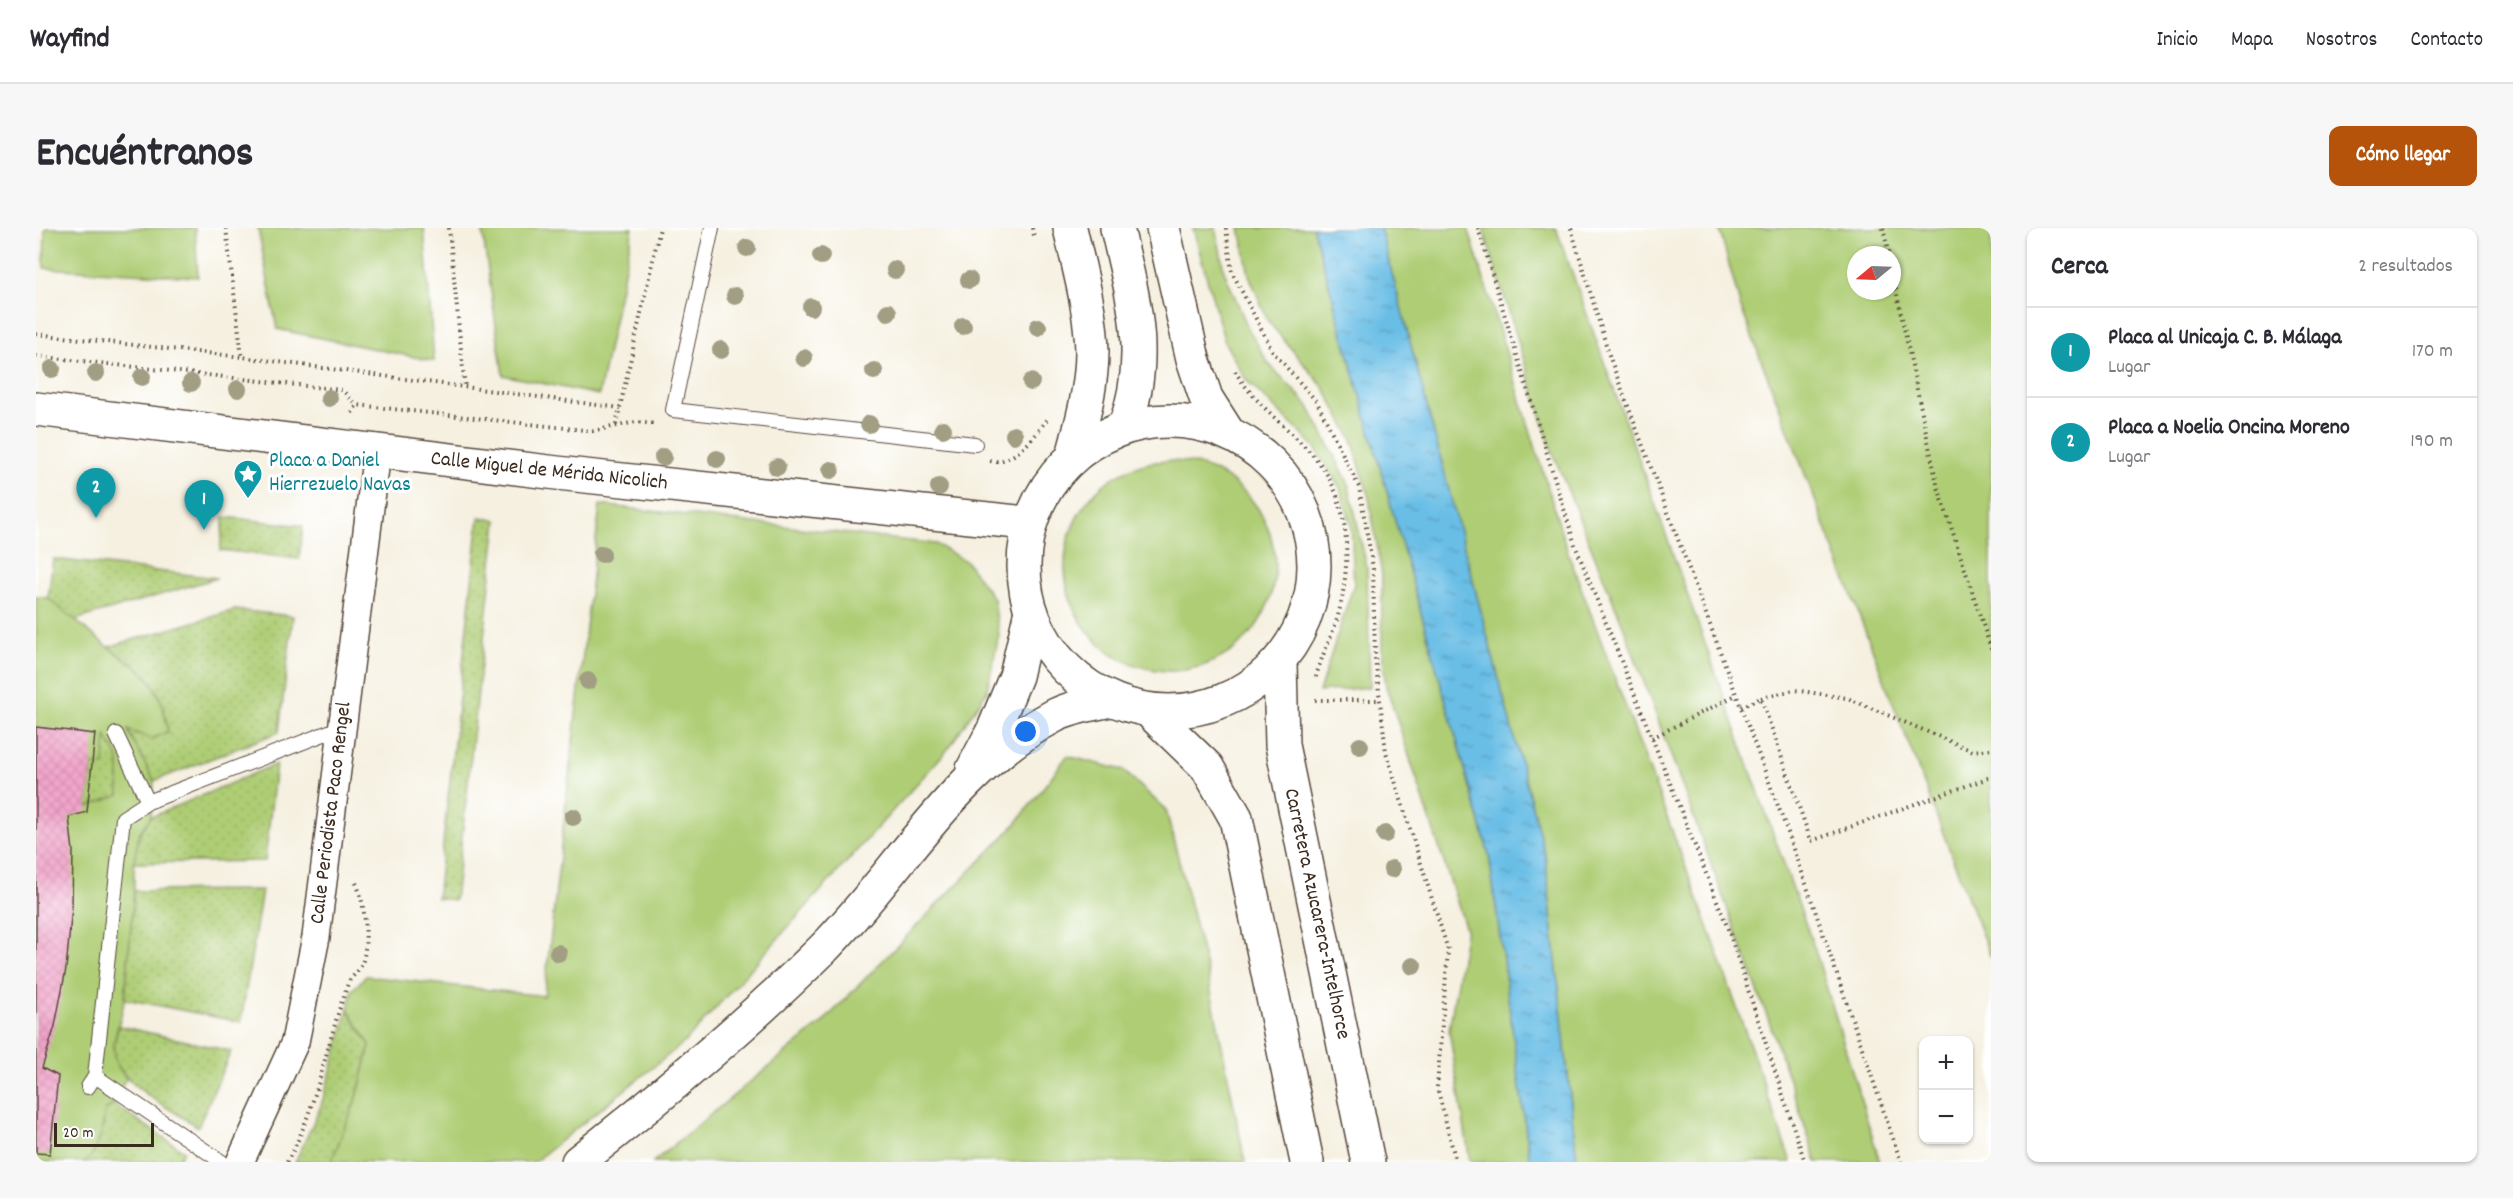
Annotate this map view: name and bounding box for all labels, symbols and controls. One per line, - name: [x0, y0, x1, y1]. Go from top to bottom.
- text: Wayfind: [30, 21, 110, 61]
- text: Inicio: [2156, 26, 2198, 56]
- text: Mapa: [2231, 26, 2273, 56]
- text: Nosotros: [2306, 26, 2377, 56]
- text: Contacto: [2410, 26, 2483, 56]
- text: Encuéntranos: [36, 126, 254, 186]
- button: Cómo llegar: [2329, 126, 2477, 186]
- north arrow: [1847, 246, 1901, 300]
- text: Cerca: [2051, 249, 2108, 286]
- text: 2 resultados: [2358, 253, 2453, 281]
- text: Placa al Unicaja C. B. Málaga: [2108, 323, 2341, 354]
- text: 1: [2068, 338, 2073, 366]
- text: 170 m: [2412, 338, 2453, 366]
- text: Lugar: [2108, 354, 2150, 382]
- text: Placa a Noelia Oncina Moreno: [2108, 413, 2350, 444]
- text: 2: [2066, 428, 2075, 456]
- text: 190 m: [2410, 428, 2453, 456]
- text: Lugar: [2108, 444, 2150, 472]
- street label: Calle Miguel de Mérida Nicolich: [429, 445, 669, 499]
- place label: Placa a Daniel Hierrezuelo Navas: [269, 447, 411, 501]
- place icon: Placa a Daniel Hierrezuelo Navas: [232, 458, 264, 500]
- pin: 2: [76, 468, 116, 518]
- pin: 1: [184, 480, 224, 530]
- street label: Calle Periodista Paco Rengel: [303, 700, 361, 926]
- your location: [1011, 717, 1040, 746]
- street label: Carretera Azucarera-Intelhorce: [1275, 786, 1357, 1042]
- map controls: [1919, 1036, 1973, 1144]
- button: +: [1919, 1036, 1973, 1090]
- button: −: [1919, 1090, 1973, 1144]
- scale bar: [54, 1120, 154, 1148]
- text: 20 m: [63, 1122, 93, 1145]

